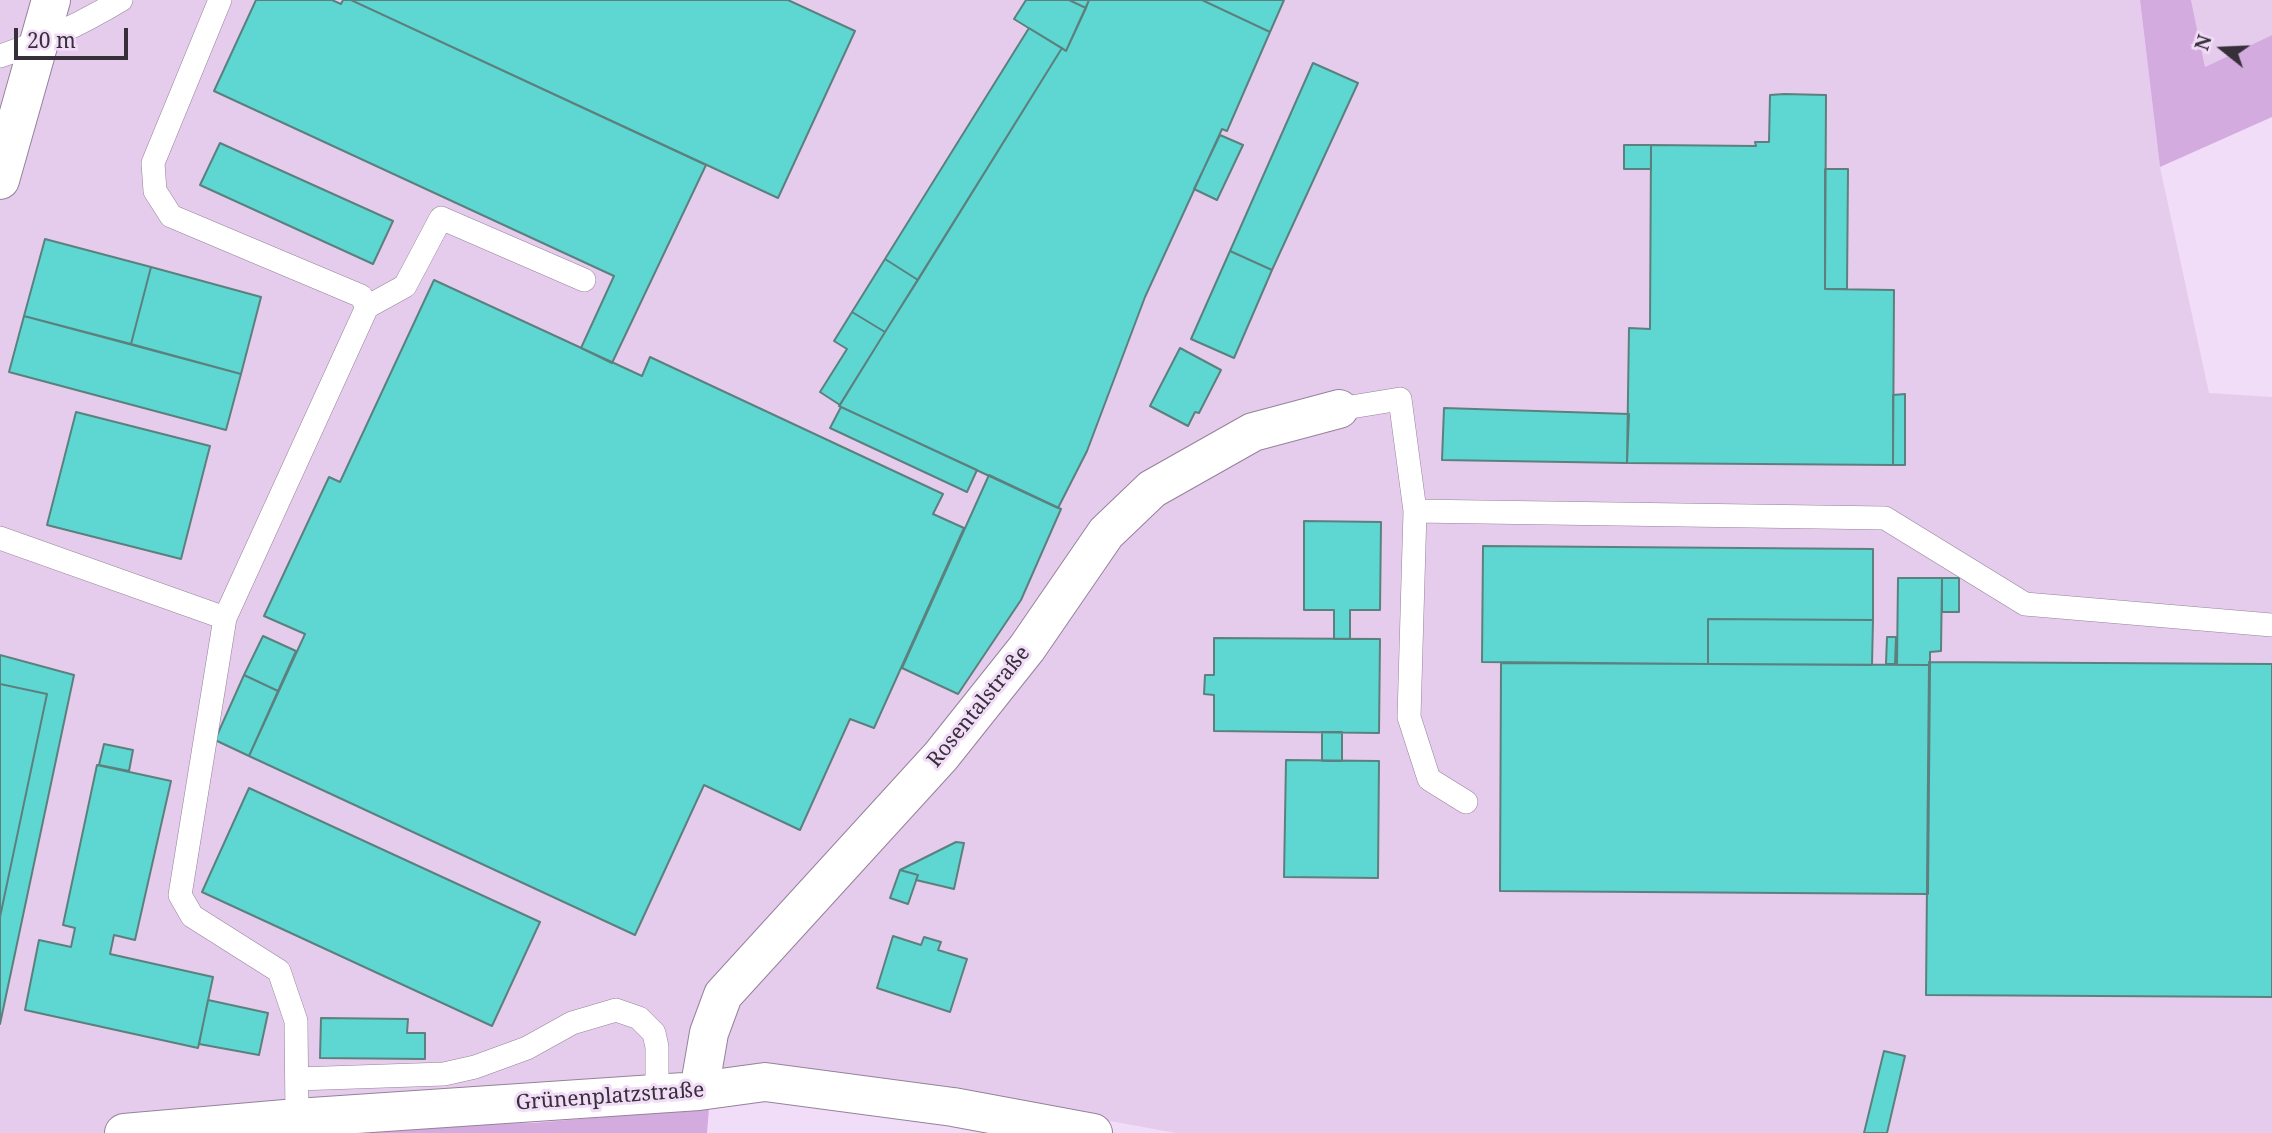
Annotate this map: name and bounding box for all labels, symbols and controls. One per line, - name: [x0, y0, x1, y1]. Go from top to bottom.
- scale bar: [18, 14, 131, 58]
- north arrow: [2188, 14, 2258, 84]
- text: 20 m: [27, 26, 76, 54]
- text: N: [2188, 31, 2218, 54]
- street label: Rosentalstraße: [922, 641, 1036, 773]
- street label: Grünenplatzstraße: [515, 1078, 705, 1116]

